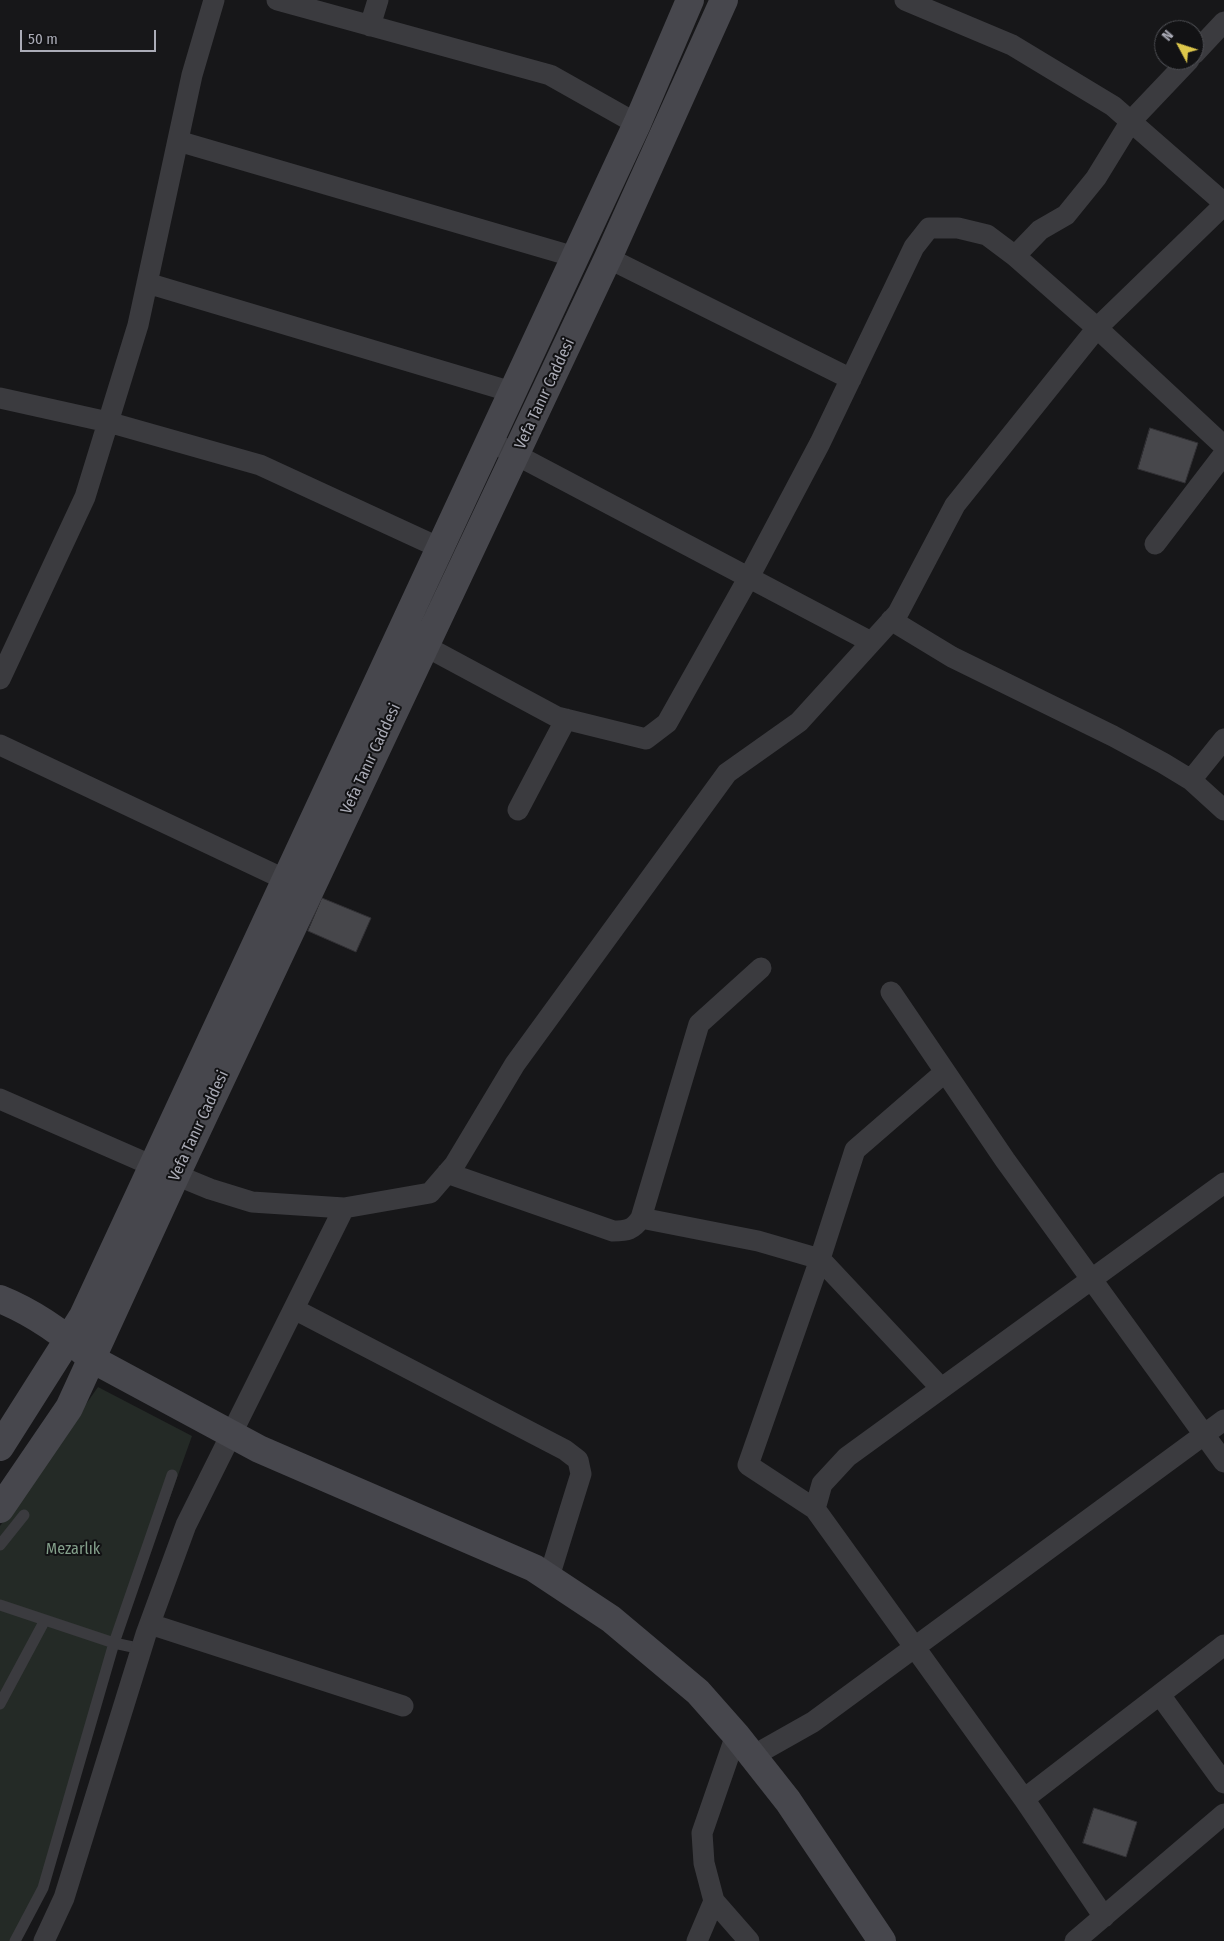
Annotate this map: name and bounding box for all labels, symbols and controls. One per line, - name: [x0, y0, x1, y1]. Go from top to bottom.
- scale bar: [22, 20, 159, 52]
- north arrow: [1154, 20, 1204, 70]
- text: N: [1159, 27, 1177, 44]
- text: 50 m: [28, 30, 58, 48]
- street label: Vefa Tanır Caddesi: [511, 336, 579, 452]
- street label: Vefa Tanır Caddesi: [337, 701, 405, 817]
- street label: Vefa Tanır Caddesi: [165, 1068, 233, 1184]
- park label: Mezarlık: [46, 1540, 100, 1560]

